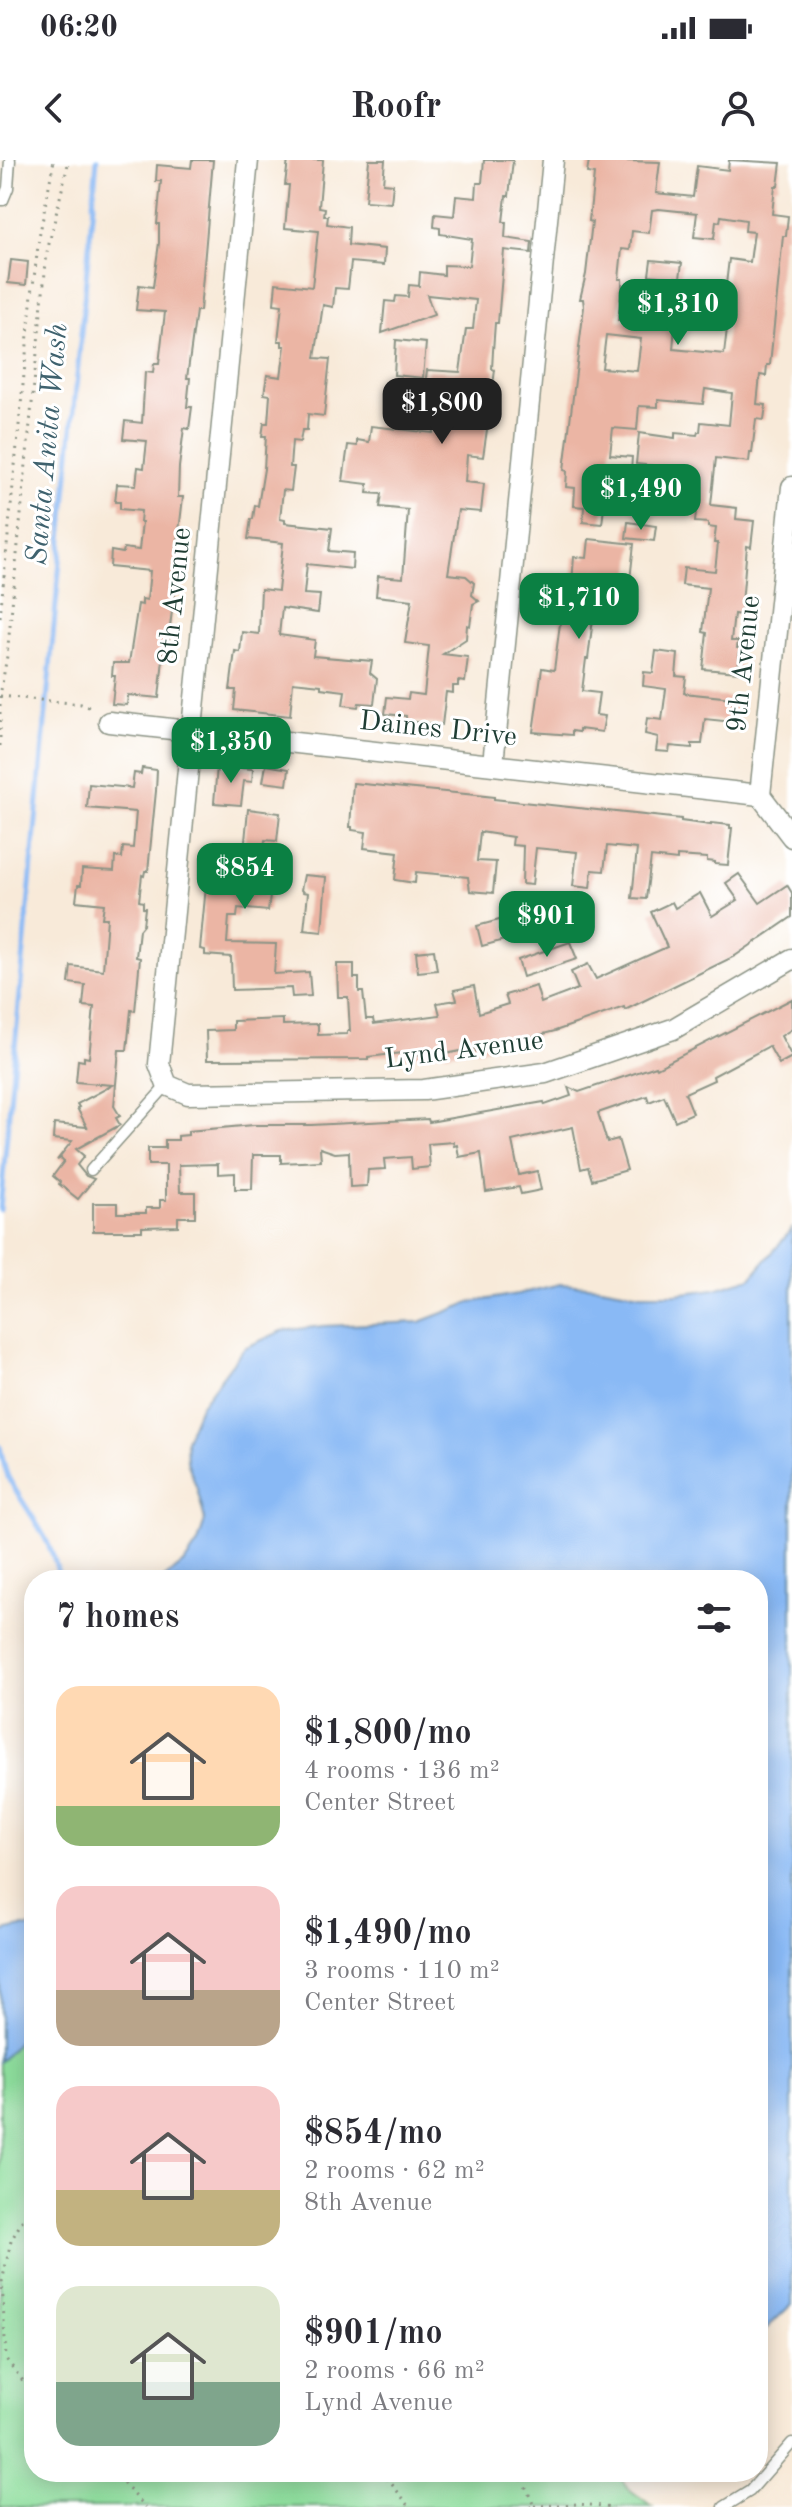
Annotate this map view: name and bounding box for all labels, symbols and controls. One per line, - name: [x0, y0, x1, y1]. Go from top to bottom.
- text: 06:20: [40, 13, 118, 43]
- icon: back: [32, 86, 76, 130]
- icon: person: [716, 86, 760, 130]
- text: Roofr: [351, 90, 441, 126]
- pin: $1,310: [613, 279, 743, 347]
- text: $1,310: [637, 292, 719, 318]
- water label: Santa Anita Wash: [22, 322, 74, 566]
- pin: $1,800: [377, 378, 507, 446]
- text: $1,800: [401, 391, 483, 417]
- pin: $1,490: [576, 464, 706, 532]
- text: $1,490: [600, 477, 682, 503]
- street label: 8th Avenue: [155, 526, 197, 666]
- pin: $1,710: [514, 573, 644, 641]
- text: $1,710: [538, 586, 620, 612]
- street label: 9th Avenue: [724, 594, 766, 734]
- street label: Daines Drive: [358, 708, 518, 752]
- pin: $1,350: [166, 717, 296, 785]
- text: $1,350: [190, 730, 272, 756]
- pin: $854: [198, 843, 292, 911]
- text: $854: [215, 856, 275, 882]
- pin: $901: [500, 891, 594, 959]
- text: $901: [517, 904, 577, 930]
- street label: Lynd Avenue: [383, 1027, 545, 1075]
- icon: filters: [692, 1596, 736, 1640]
- text: 7 homes: [56, 1601, 179, 1635]
- text: $1,800/mo: [304, 1717, 472, 1751]
- icon: home: [120, 1718, 216, 1814]
- text: 4 rooms · 136 m²: [304, 1758, 500, 1784]
- text: Center Street: [304, 1790, 455, 1816]
- text: $1,490/mo: [304, 1917, 472, 1951]
- icon: home: [120, 1918, 216, 2014]
- text: 3 rooms · 110 m²: [304, 1958, 500, 1984]
- text: Center Street: [304, 1990, 455, 2016]
- text: $854/mo: [304, 2117, 443, 2151]
- icon: home: [120, 2118, 216, 2214]
- text: 2 rooms · 62 m²: [304, 2158, 485, 2184]
- text: 8th Avenue: [304, 2190, 432, 2216]
- text: $901/mo: [304, 2317, 443, 2351]
- icon: home: [120, 2318, 216, 2414]
- text: 2 rooms · 66 m²: [304, 2358, 485, 2384]
- text: Lynd Avenue: [304, 2390, 453, 2416]

